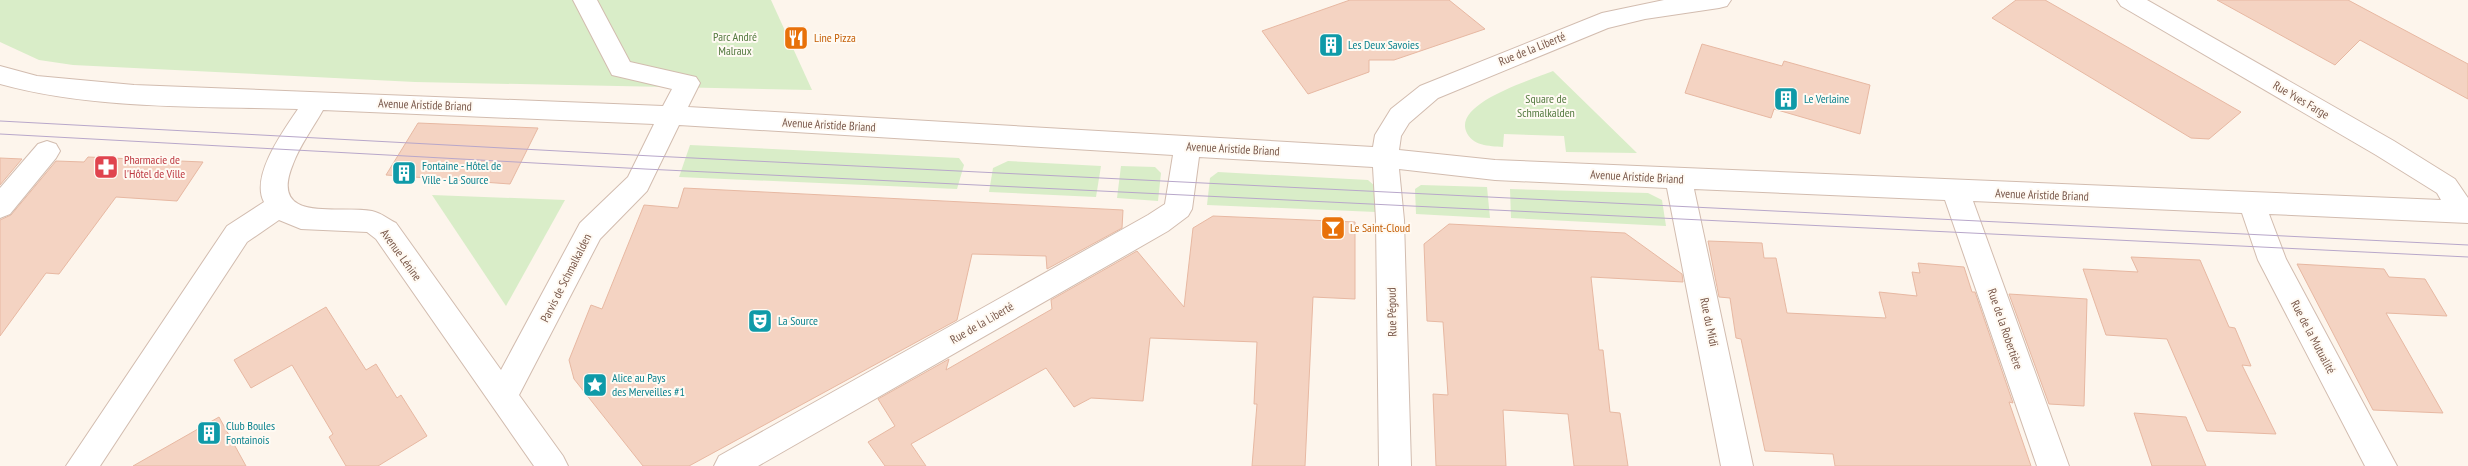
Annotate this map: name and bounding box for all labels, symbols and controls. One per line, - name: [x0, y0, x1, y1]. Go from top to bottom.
- restaurant icon: Line Pizza: [783, 25, 809, 51]
- street label: Rue de la Liberté: [1496, 28, 1567, 69]
- park label: Parc André Malraux: [713, 29, 757, 58]
- place label: Line Pizza: [814, 30, 856, 45]
- building icon: Les Deux Savoies: [1318, 32, 1344, 58]
- place label: Les Deux Savoies: [1348, 37, 1419, 52]
- street label: Rue Yves Farge: [2270, 77, 2332, 122]
- building icon: Le Verlaine: [1773, 86, 1799, 112]
- park label: Square de Schmalkalden: [1517, 91, 1575, 120]
- place label: Le Verlaine: [1804, 91, 1849, 106]
- street label: Avenue Aristide Briand: [378, 95, 472, 114]
- street label: Avenue Aristide Briand: [782, 115, 876, 134]
- street label: Avenue Aristide Briand: [1186, 139, 1280, 158]
- place label: Pharmacie de l'Hôtel de Ville: [124, 152, 185, 181]
- pharmacy icon: Pharmacie de l'Hôtel de Ville: [93, 154, 119, 180]
- place label: Fontaine - Hôtel de Ville - La Source: [421, 158, 501, 187]
- building icon: Fontaine - Hôtel de Ville - La Source: [391, 160, 417, 186]
- street label: Avenue Aristide Briand: [1590, 167, 1684, 186]
- street label: Avenue Aristide Briand: [1995, 185, 2089, 204]
- bar icon: Le Saint-Cloud: [1320, 215, 1346, 241]
- place label: Le Saint-Cloud: [1350, 220, 1410, 235]
- street label: Avenue Lénine: [378, 226, 425, 284]
- street label: Parvis de Schmalkalden: [537, 231, 594, 325]
- street label: Rue de la Robertière: [1985, 286, 2026, 371]
- street label: Rue Pégoud: [1384, 287, 1399, 337]
- street label: Rue du Midi: [1697, 296, 1722, 348]
- street label: Rue de la Mutualité: [2288, 297, 2339, 376]
- street label: Rue de la Liberté: [947, 298, 1016, 347]
- theatre icon: La Source: [747, 308, 773, 334]
- place label: La Source: [778, 313, 818, 328]
- place label: Alice au Pays des Merveilles #1: [612, 370, 685, 399]
- place icon: Alice au Pays des Merveilles #1: [582, 372, 608, 398]
- place label: Club Boules Fontainois: [226, 418, 275, 447]
- building icon: Club Boules Fontainois: [196, 420, 222, 446]

